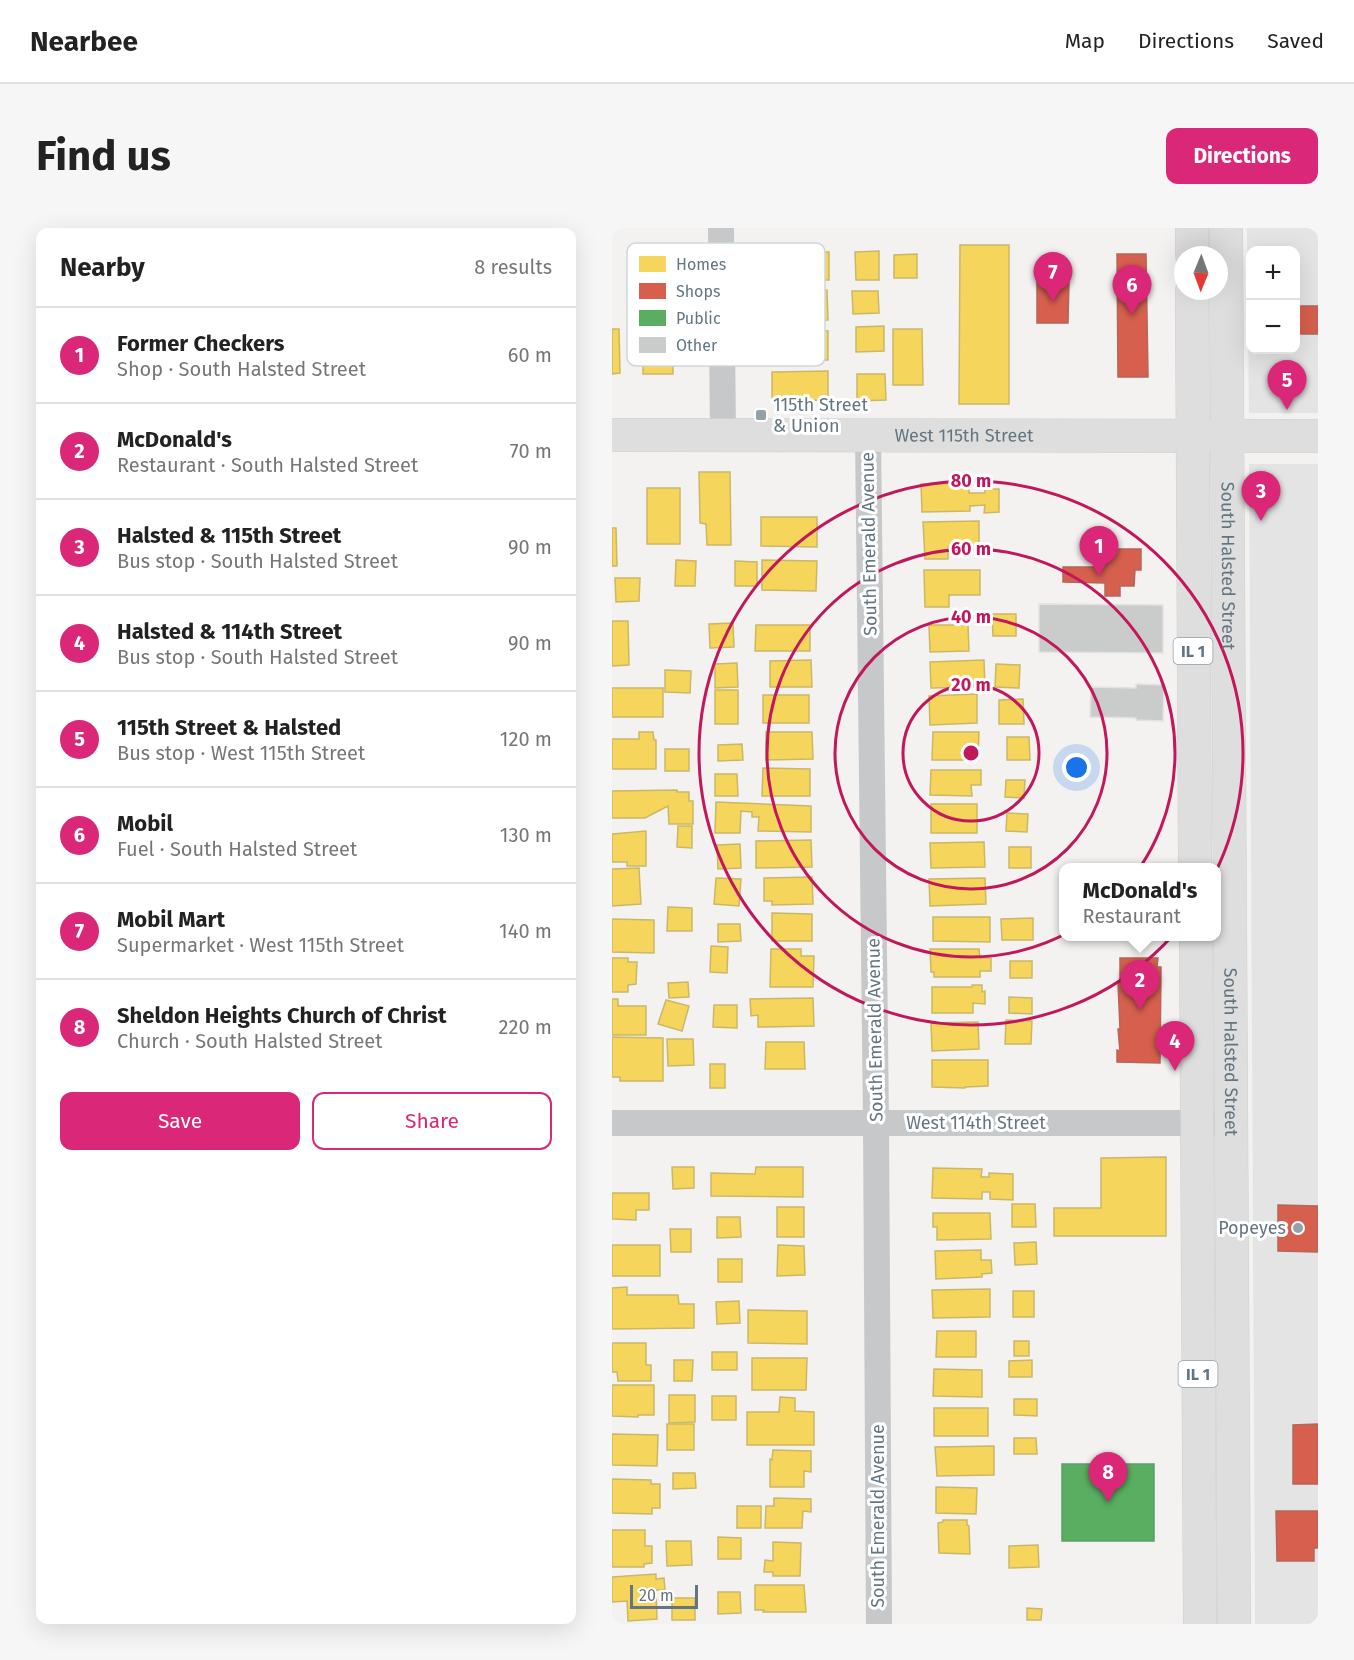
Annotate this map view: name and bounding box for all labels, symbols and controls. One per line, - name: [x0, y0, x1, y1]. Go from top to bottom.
- text: Nearbee: [30, 25, 138, 58]
- text: Map: [1065, 28, 1105, 54]
- text: Directions: [1138, 28, 1234, 54]
- text: Saved: [1267, 28, 1324, 54]
- button: Directions: [1166, 128, 1318, 184]
- text: Find us: [36, 131, 171, 181]
- legend: [627, 243, 825, 366]
- north arrow: [1174, 246, 1228, 300]
- map controls: [1246, 246, 1300, 354]
- button: +: [1246, 246, 1300, 300]
- text: Nearby: [60, 252, 145, 283]
- pin: 7: [1034, 253, 1072, 302]
- text: 8 results: [474, 255, 552, 279]
- text: Homes: [676, 255, 726, 274]
- pin: 6: [1112, 266, 1152, 315]
- text: Shops: [676, 282, 720, 301]
- button: −: [1246, 300, 1300, 354]
- text: Public: [676, 309, 721, 328]
- text: Former Checkers: [117, 330, 284, 357]
- text: Other: [676, 336, 718, 355]
- text: 1: [75, 343, 84, 367]
- text: 60 m: [508, 343, 552, 367]
- text: Shop · South Halsted Street: [117, 357, 366, 381]
- pin: 5: [1268, 360, 1306, 410]
- place label: 115th Street & Union: [773, 394, 868, 437]
- marker: 115th Street & Union: [754, 408, 768, 422]
- street label: West 115th Street: [894, 424, 1034, 447]
- text: McDonald's: [117, 426, 232, 453]
- text: 2: [74, 439, 85, 463]
- text: 70 m: [510, 439, 552, 463]
- street label: South Emerald Avenue: [856, 452, 882, 636]
- text: Restaurant · South Halsted Street: [117, 453, 418, 477]
- text: 80 m: [951, 470, 991, 492]
- pin: 3: [1242, 472, 1280, 521]
- street label: South Halsted Street: [1216, 482, 1239, 651]
- text: Halsted & 115th Street: [117, 522, 341, 549]
- pin: 1: [1080, 526, 1118, 576]
- text: 3: [74, 535, 85, 559]
- text: 90 m: [508, 535, 552, 559]
- text: 60 m: [951, 538, 991, 560]
- text: Bus stop · South Halsted Street: [117, 549, 398, 573]
- text: 40 m: [951, 606, 991, 628]
- text: Halsted & 114th Street: [117, 618, 342, 645]
- text: 4: [74, 631, 85, 655]
- text: 90 m: [508, 631, 552, 655]
- road number: IL 1: [1174, 638, 1212, 664]
- text: Bus stop · South Halsted Street: [117, 645, 398, 669]
- text: 20 m: [951, 674, 991, 696]
- text: 115th Street & Halsted: [117, 714, 341, 741]
- text: 5: [74, 727, 85, 751]
- text: 120 m: [500, 727, 552, 751]
- text: Bus stop · West 115th Street: [117, 741, 365, 765]
- centre of rings: [961, 743, 981, 763]
- your location: [1062, 753, 1091, 782]
- text: Mobil: [117, 810, 173, 837]
- text: 6: [74, 823, 85, 847]
- text: 130 m: [500, 823, 552, 847]
- text: Fuel · South Halsted Street: [117, 837, 357, 861]
- popup: [1059, 863, 1221, 941]
- text: McDonald's: [1083, 877, 1197, 904]
- text: Restaurant: [1083, 904, 1181, 928]
- text: Mobil Mart: [117, 906, 225, 933]
- text: 7: [75, 919, 84, 943]
- text: 140 m: [499, 919, 552, 943]
- text: Supermarket · West 115th Street: [117, 933, 404, 957]
- street label: South Emerald Avenue: [862, 938, 888, 1122]
- pin: 2: [1120, 960, 1160, 1010]
- street label: South Halsted Street: [1219, 968, 1242, 1137]
- text: Sheldon Heights Church of Christ: [117, 1002, 446, 1029]
- text: 8: [74, 1015, 85, 1039]
- text: 220 m: [499, 1015, 552, 1039]
- pin: 4: [1156, 1022, 1194, 1071]
- text: Church · South Halsted Street: [117, 1029, 382, 1053]
- button: Save: [60, 1092, 300, 1150]
- button: Share: [312, 1092, 552, 1150]
- street label: West 114th Street: [906, 1112, 1046, 1134]
- place label: Popeyes: [1218, 1217, 1286, 1239]
- marker: Popeyes: [1291, 1221, 1305, 1235]
- road number: IL 1: [1178, 1361, 1218, 1387]
- street label: South Emerald Avenue: [867, 1424, 889, 1608]
- pin: 8: [1088, 1452, 1128, 1502]
- scale bar: [630, 1582, 698, 1610]
- text: 20 m: [639, 1586, 674, 1605]

